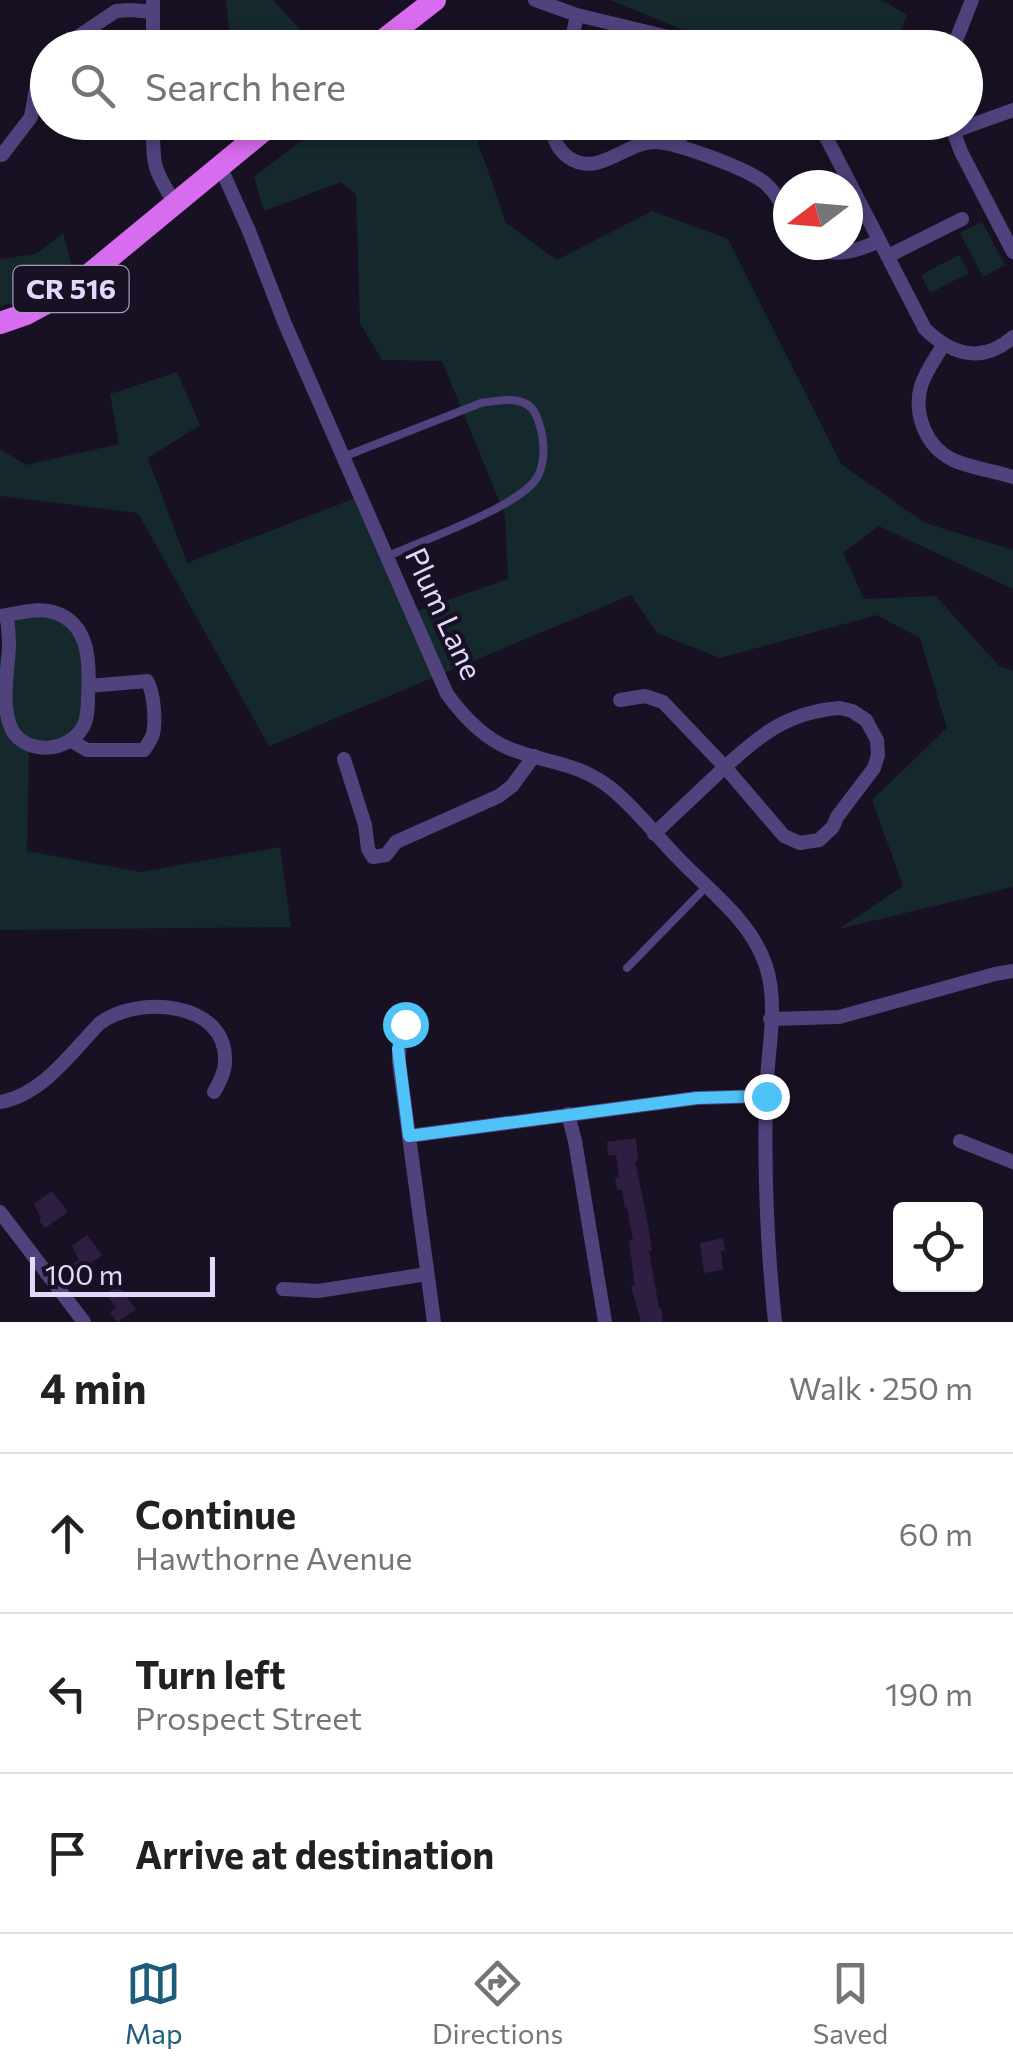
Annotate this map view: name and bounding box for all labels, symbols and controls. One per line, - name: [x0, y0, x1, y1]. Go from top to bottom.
- search box: [30, 30, 983, 140]
- icon: search: [65, 58, 120, 113]
- text: Search here: [145, 62, 346, 109]
- north arrow: [773, 170, 863, 260]
- road number: CR 516: [13, 266, 128, 312]
- street label: Plum Lane: [399, 541, 492, 685]
- route start: [383, 1002, 429, 1048]
- route end: [744, 1074, 790, 1120]
- map controls: [893, 1202, 983, 1292]
- button: locate: [893, 1202, 983, 1292]
- scale bar: [30, 1252, 215, 1296]
- text: 100 m: [45, 1257, 123, 1291]
- text: 4 min: [40, 1361, 146, 1413]
- text: Walk · 250 m: [789, 1367, 973, 1407]
- text: Continue: [135, 1490, 296, 1537]
- icon: ahead: [40, 1506, 95, 1561]
- text: 60 m: [899, 1513, 973, 1553]
- text: Hawthorne Avenue: [135, 1537, 412, 1577]
- text: Turn left: [135, 1650, 286, 1697]
- icon: left: [40, 1666, 95, 1721]
- text: 190 m: [885, 1673, 973, 1713]
- text: Prospect Street: [135, 1697, 362, 1737]
- icon: arrive: [40, 1826, 95, 1881]
- text: Arrive at destination: [135, 1830, 494, 1877]
- tab: Map: [125, 1956, 182, 2050]
- tab: Directions: [432, 1956, 563, 2050]
- tab: Saved: [813, 1956, 888, 2050]

